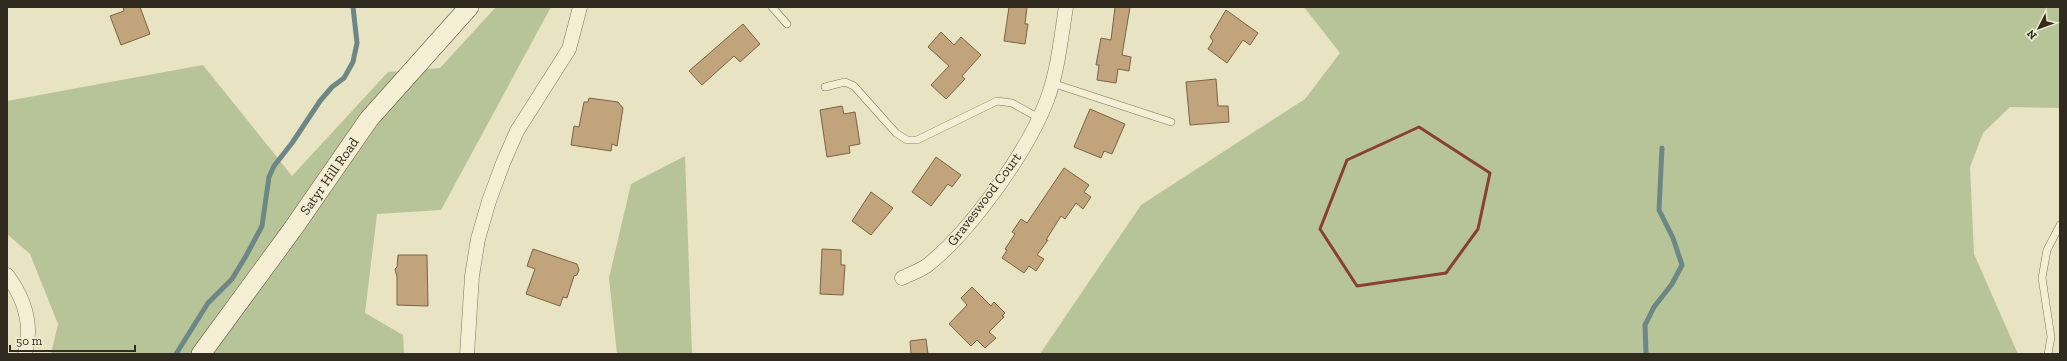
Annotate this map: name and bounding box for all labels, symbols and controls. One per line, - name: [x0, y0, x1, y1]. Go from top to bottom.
- north arrow: [2019, 8, 2059, 48]
- text: N: [2024, 26, 2040, 42]
- street label: Satyr Hill Road: [296, 134, 363, 218]
- street label: Graveswood Court: [944, 149, 1026, 249]
- scale bar: [10, 327, 135, 353]
- text: 50 m: [16, 334, 43, 348]

